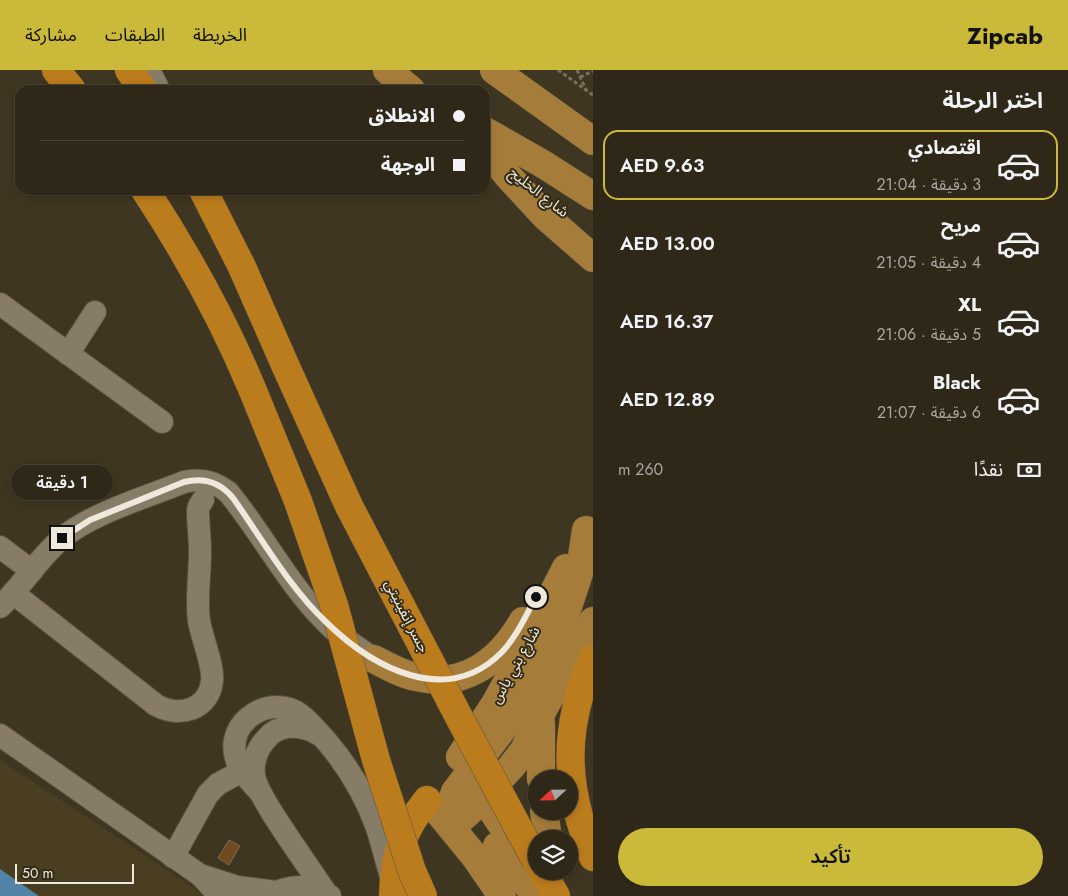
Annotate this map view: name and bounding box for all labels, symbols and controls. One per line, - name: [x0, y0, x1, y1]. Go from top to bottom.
- text: Zipcab: [967, 18, 1043, 53]
- text: مشاركة: [25, 22, 77, 48]
- text: الطبقات: [105, 22, 165, 48]
- text: الخريطة: [193, 22, 247, 48]
- text: اختر الرحلة: [942, 84, 1043, 116]
- text: الانطلاق: [369, 102, 435, 129]
- text: اقتصادي: [908, 134, 981, 161]
- icon: car: [996, 143, 1041, 188]
- text: الوجهة: [381, 151, 435, 178]
- text: AED 9.63: [620, 152, 704, 179]
- street label: شارع الخليج: [504, 162, 574, 223]
- text: 3 دقيقة · 21:04: [877, 173, 981, 196]
- text: مريح: [941, 212, 981, 239]
- icon: car: [996, 221, 1041, 266]
- text: AED 13.00: [620, 230, 715, 257]
- text: 4 دقيقة · 21:05: [876, 251, 981, 274]
- text: XL: [958, 291, 981, 318]
- icon: car: [996, 299, 1041, 344]
- text: AED 16.37: [620, 308, 713, 335]
- text: 5 دقيقة · 21:06: [876, 323, 981, 346]
- text: Black: [933, 369, 981, 396]
- icon: car: [996, 377, 1041, 422]
- text: AED 12.89: [620, 386, 715, 413]
- text: 6 دقيقة · 21:07: [877, 401, 981, 424]
- text: نقدًا: [974, 456, 1003, 483]
- icon: cash: [1015, 456, 1043, 484]
- text: 260 m: [618, 458, 663, 481]
- callout: 1 دقيقة: [11, 466, 113, 500]
- text: 1 دقيقة: [36, 471, 88, 494]
- route end: [51, 527, 73, 549]
- street label: جسر إنفينيتي: [379, 575, 435, 657]
- route start: [525, 586, 547, 608]
- street label: شارع بني ياس: [485, 622, 546, 708]
- north arrow: [528, 770, 578, 820]
- map controls: [528, 770, 578, 880]
- button: تأكيد: [618, 828, 1043, 886]
- button: layers: [528, 830, 578, 880]
- scale bar: [15, 861, 134, 884]
- text: 50 m: [22, 863, 53, 883]

